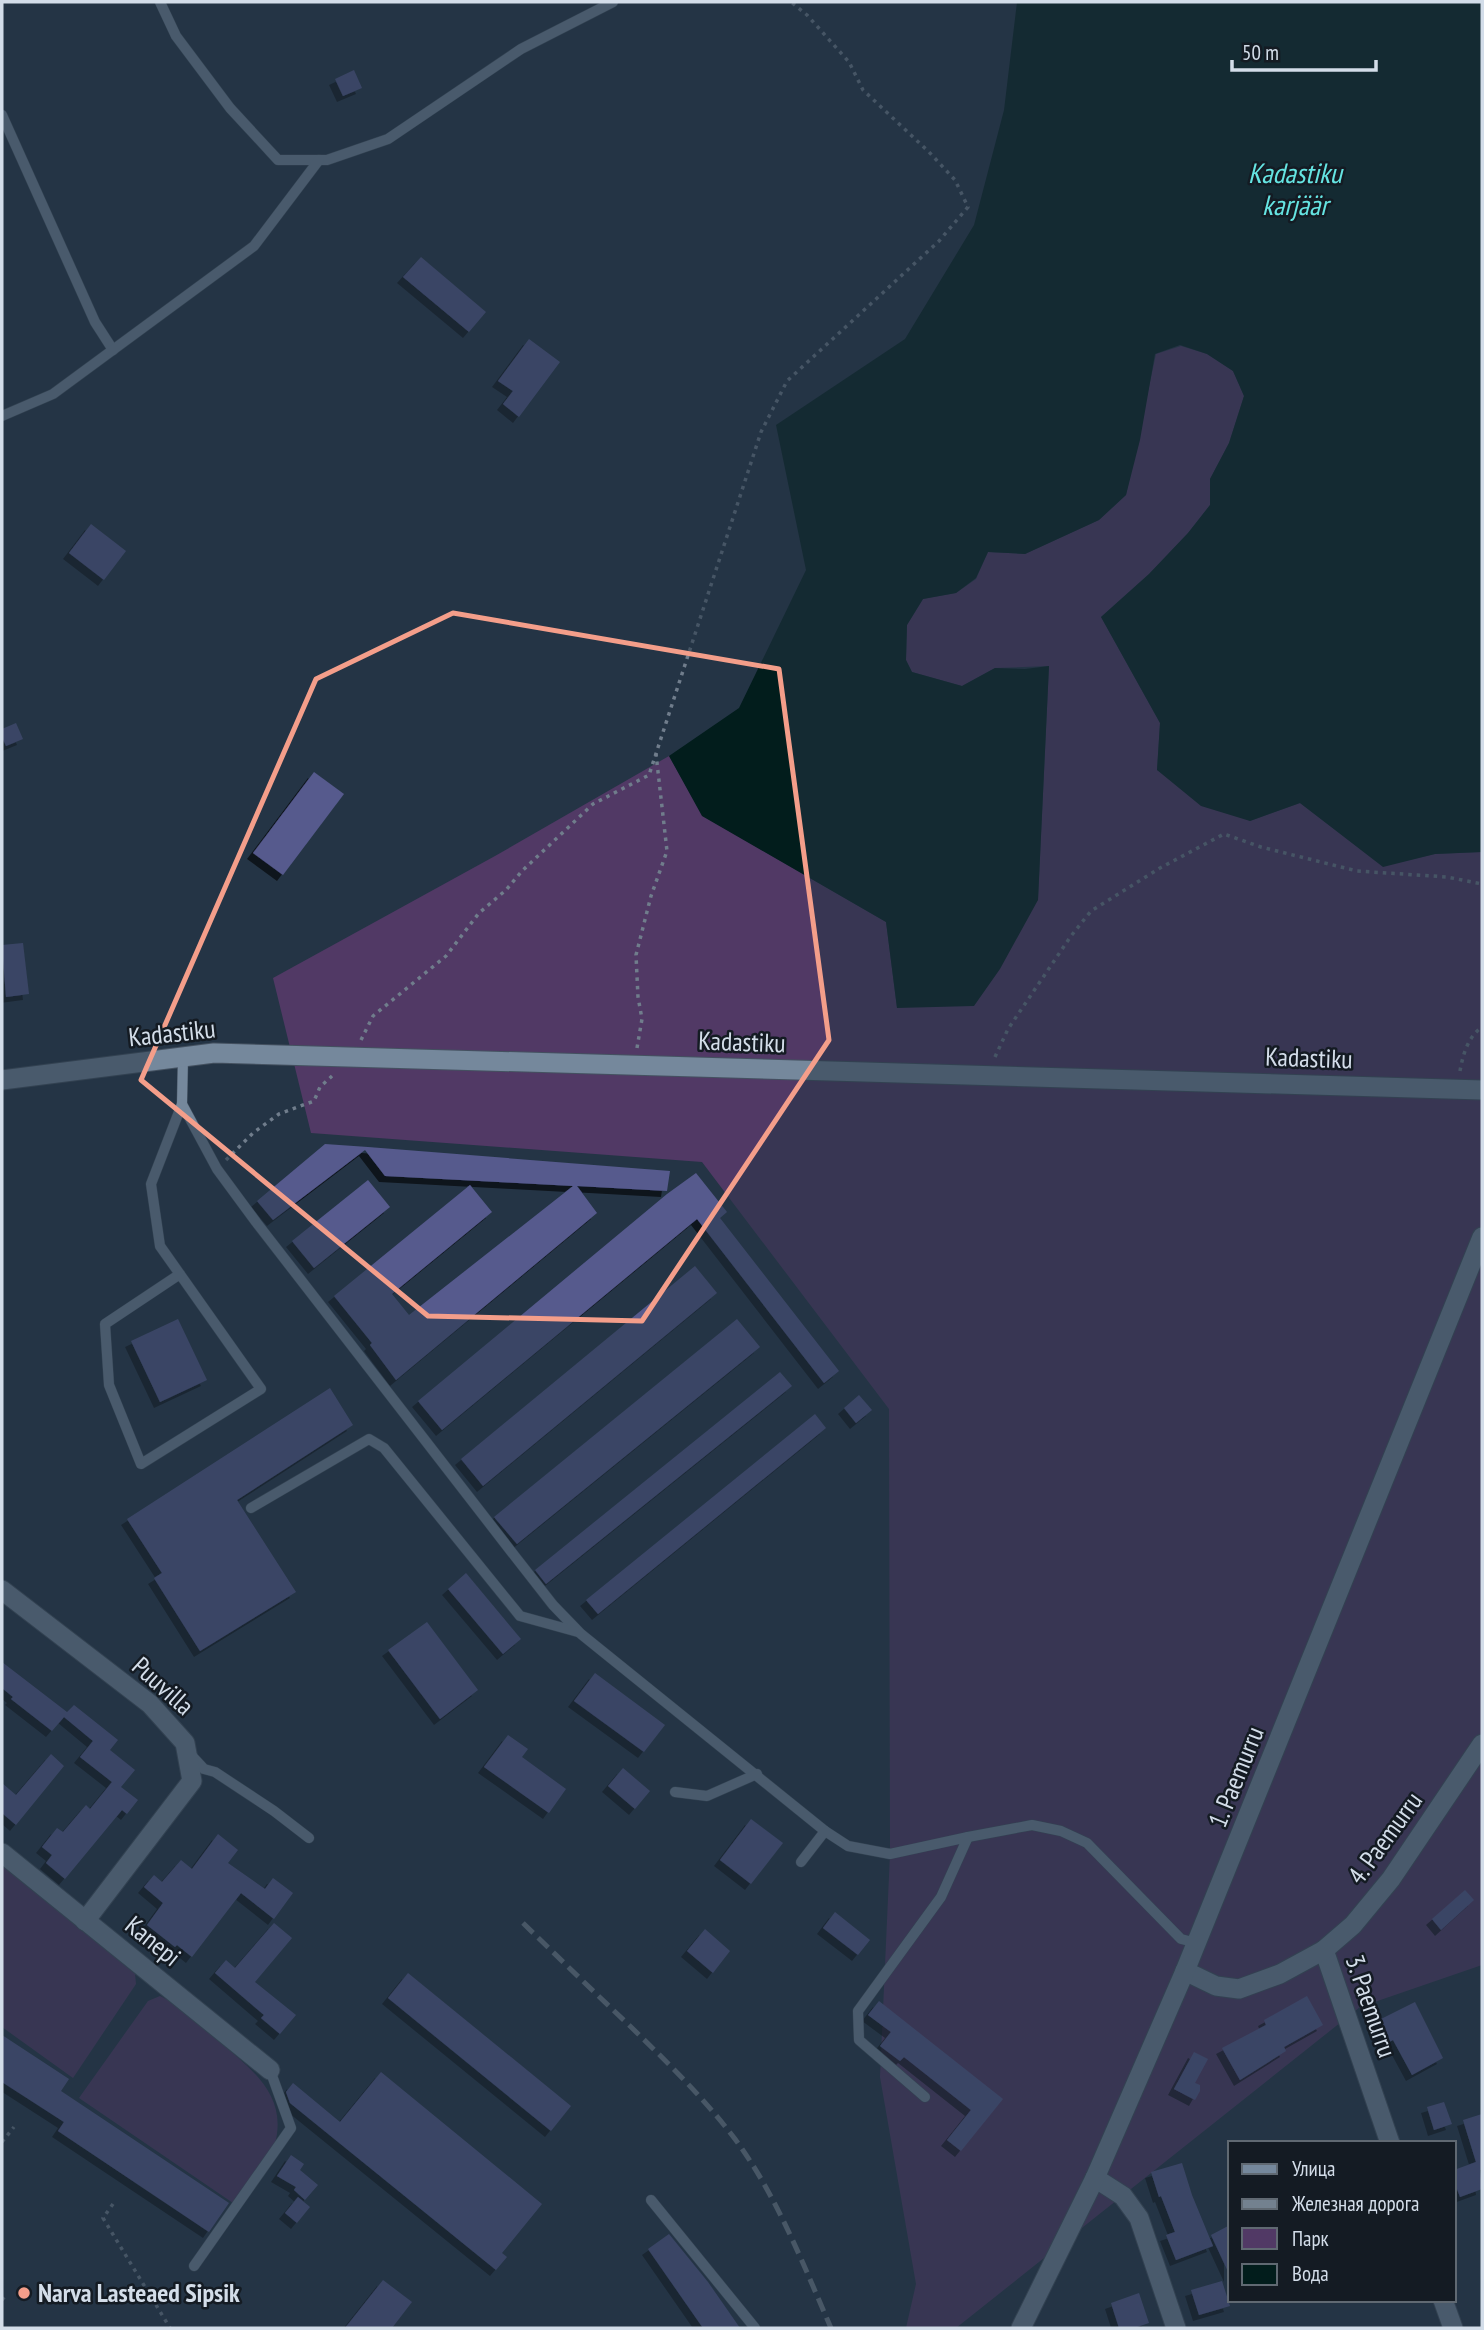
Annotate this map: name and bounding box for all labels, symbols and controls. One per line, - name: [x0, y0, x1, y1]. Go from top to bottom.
- scale bar: [1232, 28, 1376, 72]
- text: 50 m: [1242, 39, 1279, 66]
- water label: Kadastiku karjäär: [1248, 154, 1344, 223]
- street label: Kadastiku: [127, 1012, 217, 1053]
- street label: Kadastiku: [698, 1023, 786, 1060]
- street label: Kadastiku: [1265, 1039, 1353, 1076]
- street label: Puuvilla: [126, 1649, 201, 1722]
- street label: 1. Paemurru: [1200, 1721, 1271, 1832]
- street label: 4. Paemurru: [1340, 1785, 1429, 1890]
- street label: Kanepi: [119, 1908, 188, 1973]
- street label: 3. Paemurru: [1339, 1950, 1404, 2061]
- legend: [1228, 2141, 1456, 2302]
- text: Улица: [1292, 2155, 1335, 2182]
- text: Железная дорога: [1291, 2190, 1419, 2217]
- text: Парк: [1292, 2225, 1329, 2252]
- text: Вода: [1292, 2260, 1329, 2287]
- place label: Narva Lasteaed Sipsik: [38, 2276, 240, 2309]
- marker: Narva Lasteaed Sipsik: [16, 2285, 32, 2301]

